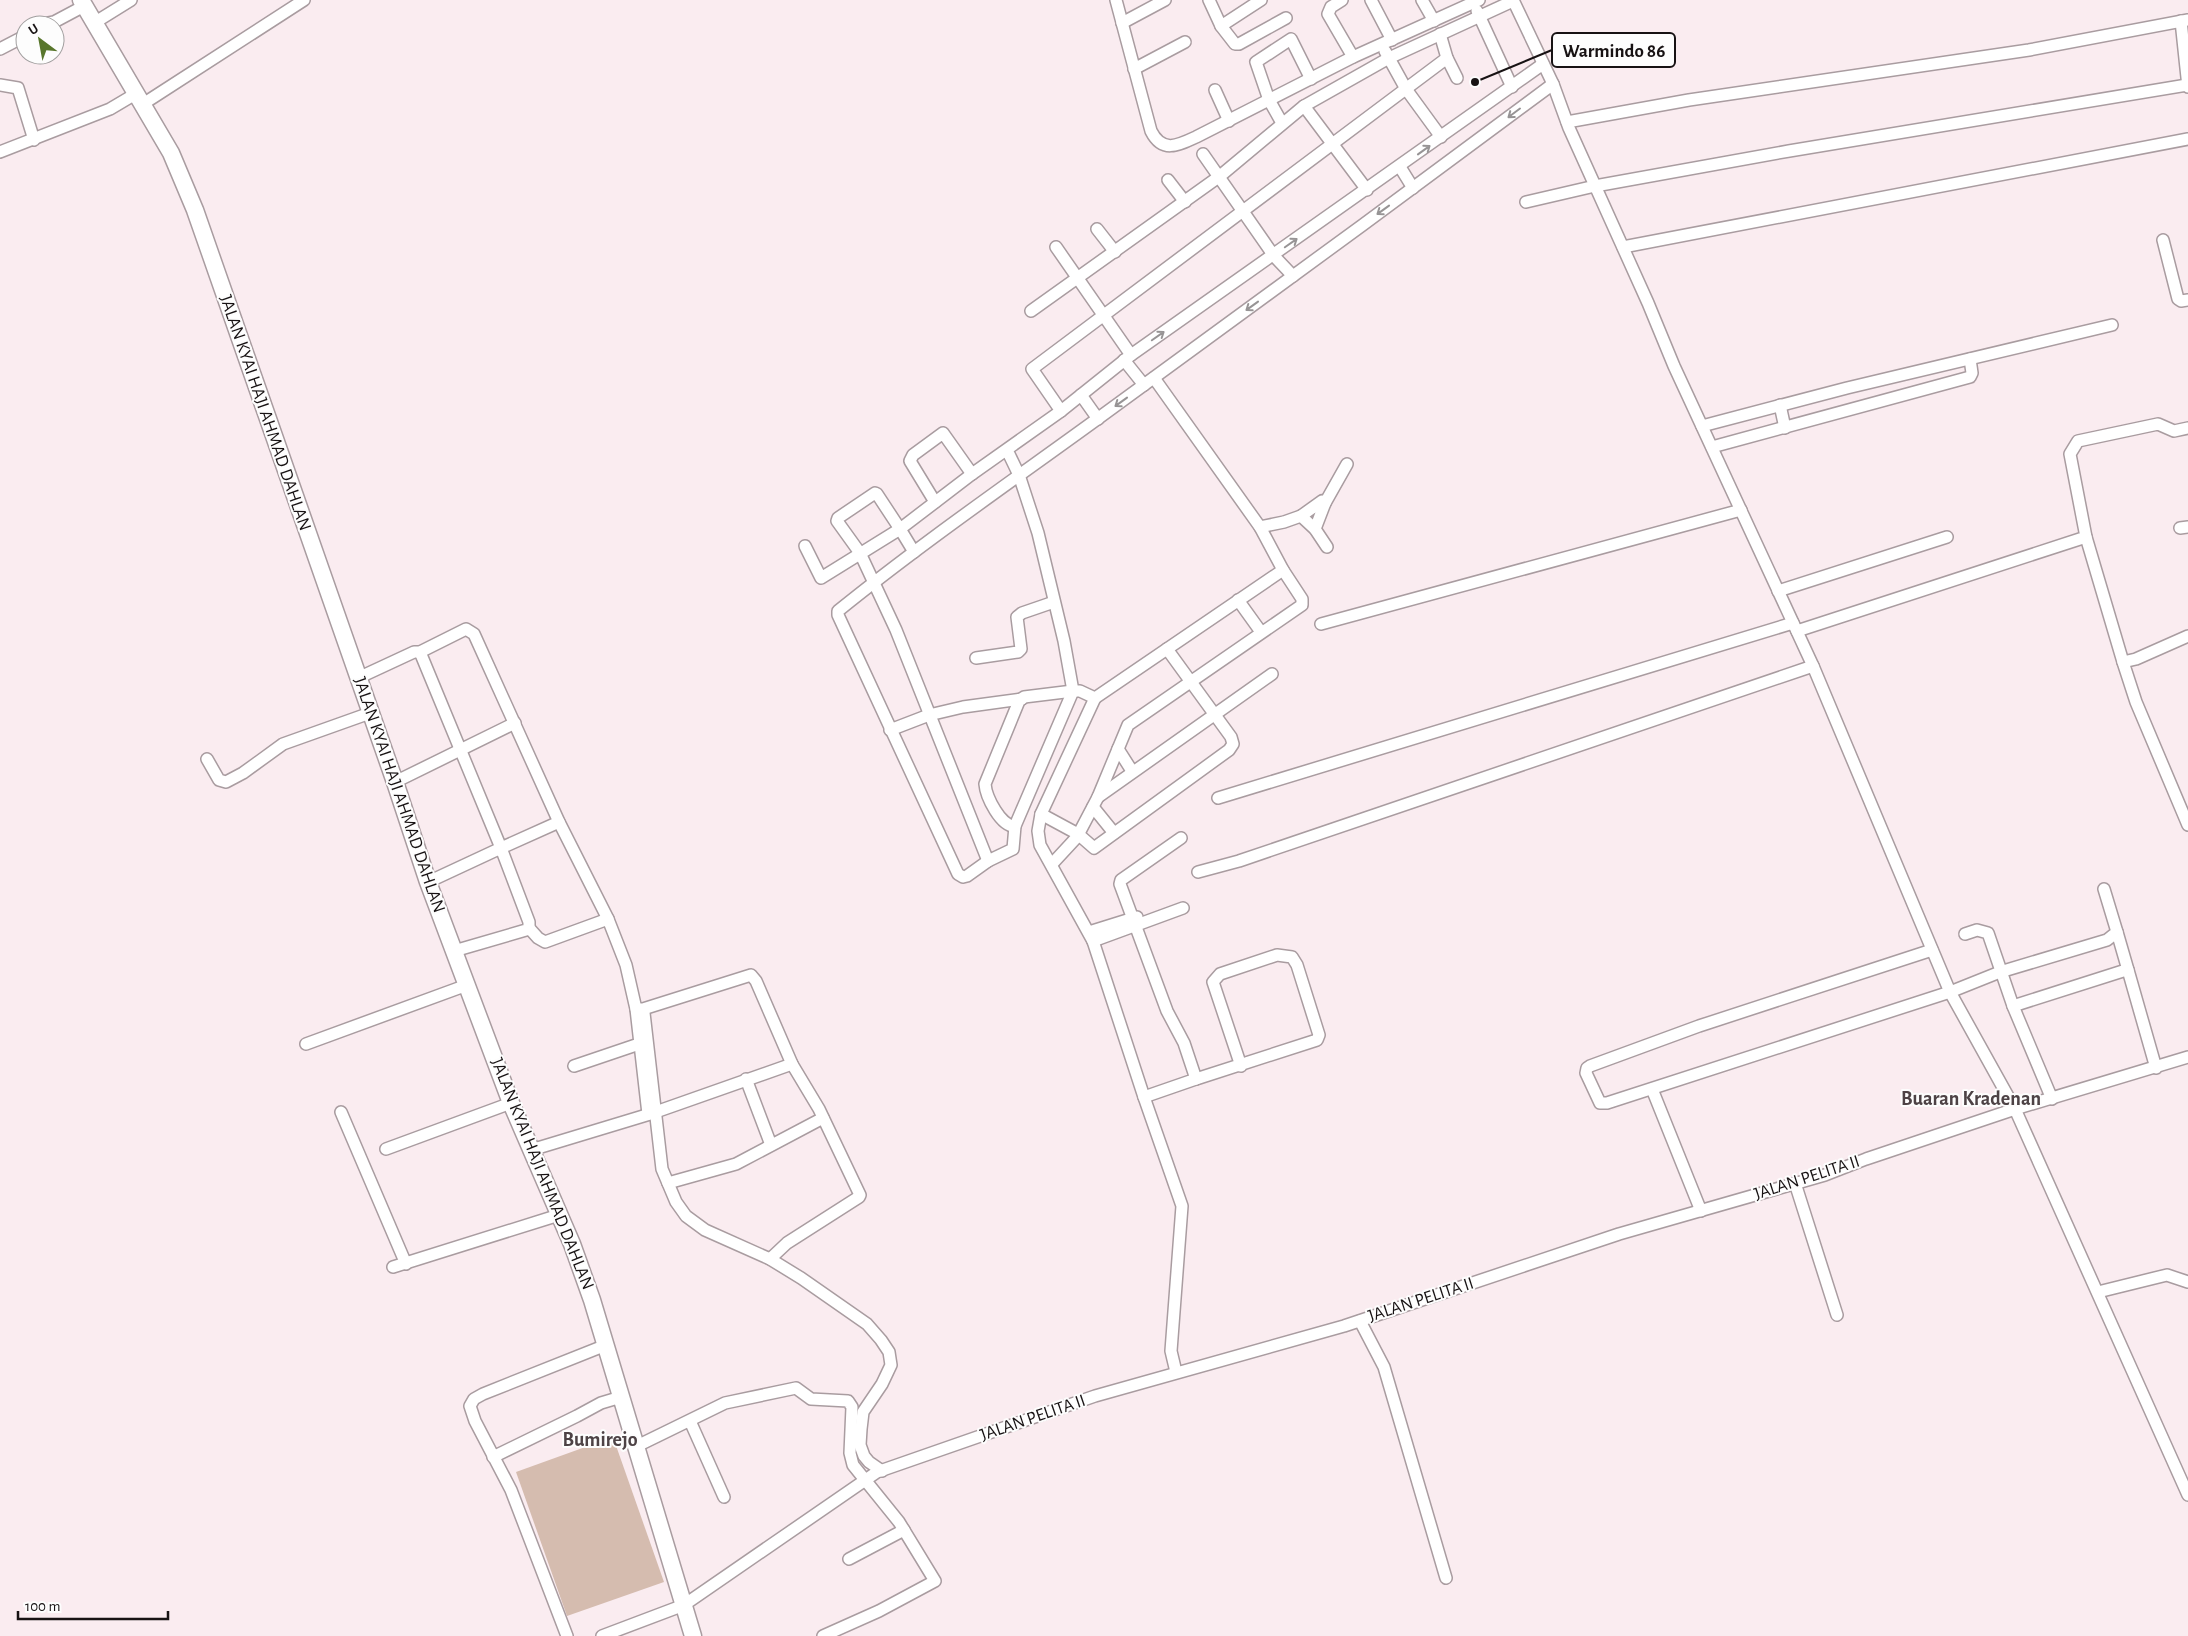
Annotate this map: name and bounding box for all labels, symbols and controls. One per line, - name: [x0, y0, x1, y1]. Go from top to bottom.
- north arrow: [15, 15, 65, 65]
- text: U: [26, 21, 41, 38]
- callout: Warmindo 86: [1552, 33, 1675, 67]
- text: Warmindo 86: [1563, 42, 1665, 61]
- one-way arrow: [1508, 108, 1521, 119]
- one-way arrow: [1417, 145, 1431, 155]
- one-way arrow: [1376, 205, 1390, 215]
- one-way arrow: [1284, 238, 1298, 248]
- street label: JALAN KYAI HAJI AHMAD DAHLAN: [216, 293, 314, 533]
- one-way arrow: [1245, 301, 1259, 311]
- one-way arrow: [1151, 331, 1164, 342]
- one-way arrow: [1114, 397, 1128, 407]
- street label: JALAN KYAI HAJI AHMAD DAHLAN: [350, 675, 448, 915]
- street label: JALAN KYAI HAJI AHMAD DAHLAN: [487, 1056, 597, 1292]
- district label: Buaran Kradenan: [1901, 1089, 2041, 1109]
- street label: JALAN PELITA II: [1752, 1152, 1862, 1204]
- street label: JALAN PELITA II: [1366, 1274, 1476, 1326]
- street label: JALAN PELITA II: [978, 1392, 1088, 1444]
- district label: Bumirejo: [562, 1430, 638, 1450]
- scale bar: [18, 1588, 168, 1620]
- text: 100 m: [25, 1599, 60, 1614]

